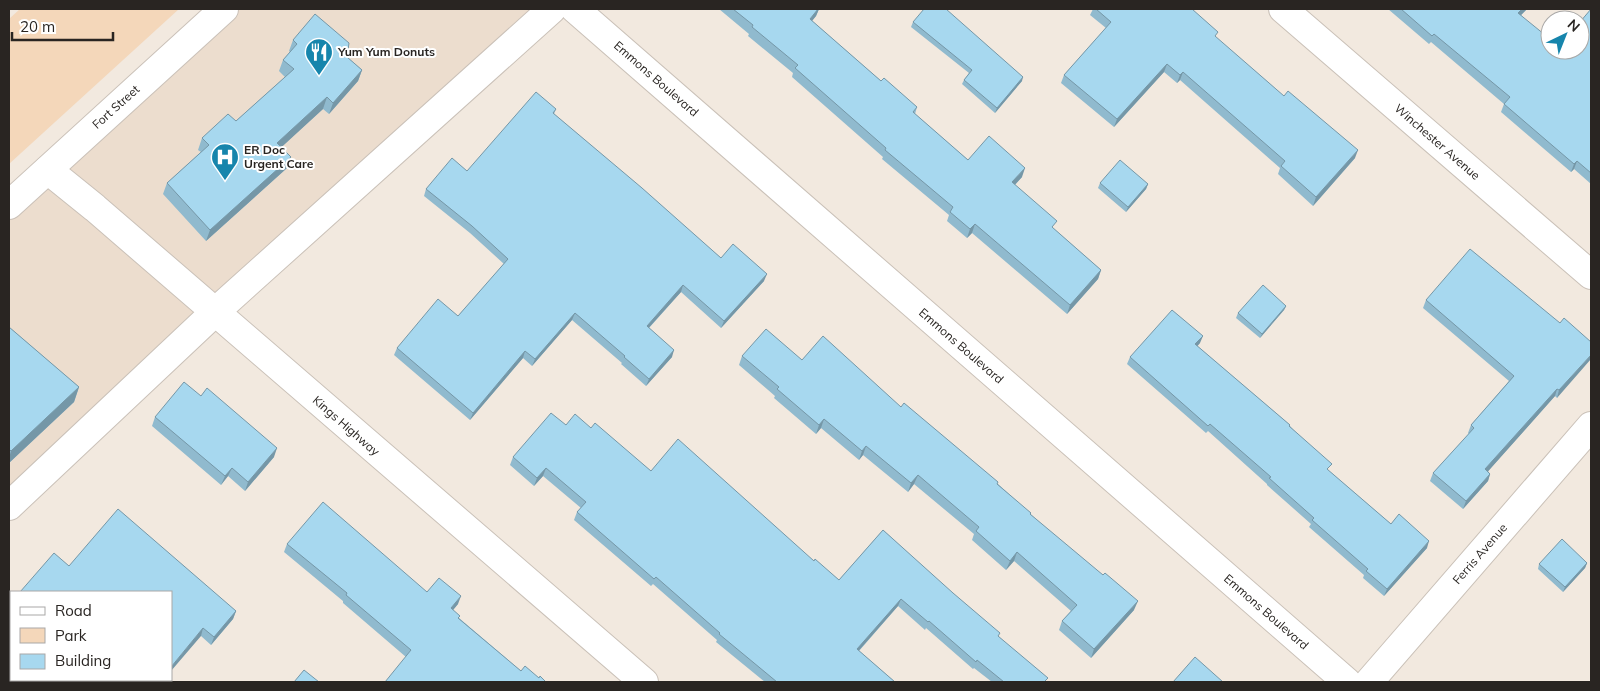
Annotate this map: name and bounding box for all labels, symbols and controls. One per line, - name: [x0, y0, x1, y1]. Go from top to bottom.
- scale bar: [12, 10, 114, 42]
- north arrow: [1540, 10, 1590, 60]
- text: N: [1564, 15, 1584, 36]
- text: 20 m: [20, 17, 55, 36]
- restaurant icon: Yum Yum Donuts: [304, 37, 334, 76]
- street label: Emmons Boulevard: [611, 38, 702, 119]
- place label: Yum Yum Donuts: [337, 44, 435, 59]
- street label: Fort Street: [89, 81, 142, 132]
- street label: Winchester Avenue: [1391, 100, 1483, 183]
- hospital icon: ER Doc Urgent Care: [210, 142, 240, 181]
- place label: ER Doc Urgent Care: [244, 142, 314, 171]
- street label: Emmons Boulevard: [916, 305, 1007, 386]
- street label: Kings Highway: [310, 392, 383, 459]
- street label: Ferris Avenue: [1449, 520, 1510, 587]
- street label: Emmons Boulevard: [1221, 571, 1312, 652]
- legend: [10, 591, 172, 681]
- text: Road: [55, 601, 92, 620]
- text: Park: [55, 626, 87, 645]
- text: Building: [55, 651, 111, 670]

